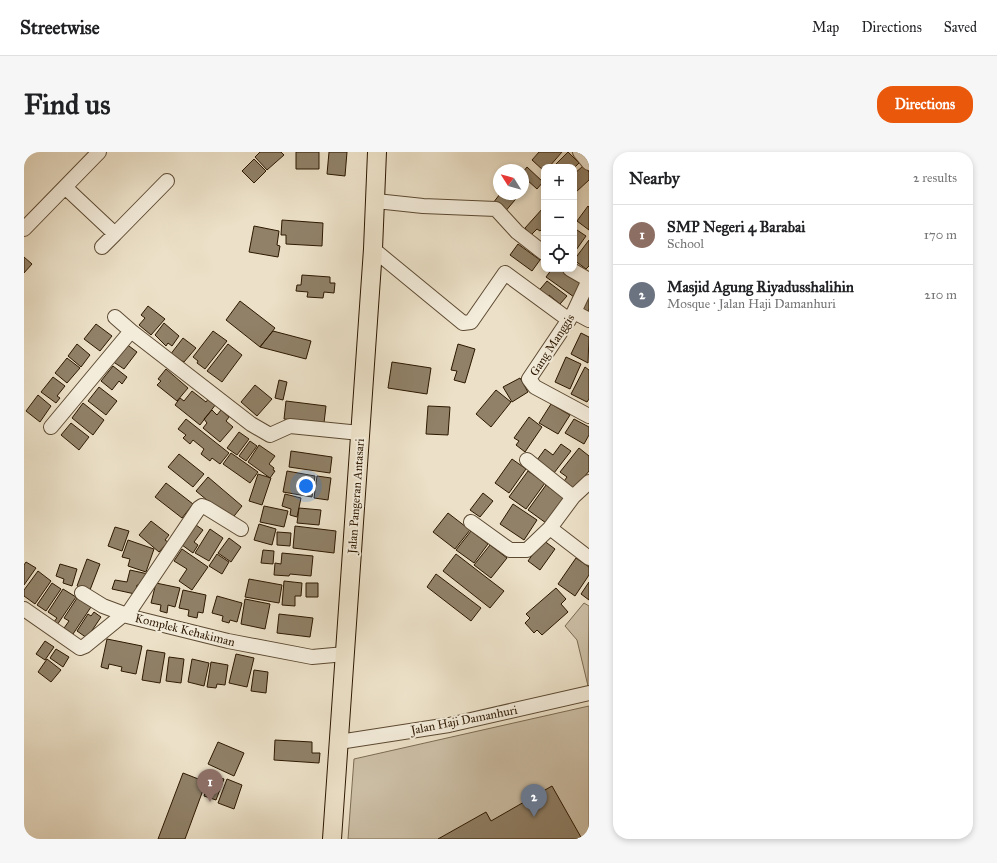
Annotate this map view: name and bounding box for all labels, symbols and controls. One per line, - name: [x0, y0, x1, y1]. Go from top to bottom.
- text: Streetwise: [20, 16, 100, 39]
- text: Map: [812, 19, 839, 36]
- text: Directions: [861, 19, 922, 36]
- text: Saved: [944, 19, 977, 36]
- button: Directions: [877, 86, 973, 123]
- text: Find us: [24, 87, 110, 122]
- north arrow: [493, 164, 529, 200]
- map controls: [541, 164, 577, 272]
- button: +: [541, 164, 577, 200]
- text: Nearby: [629, 168, 680, 189]
- text: 2 results: [913, 170, 957, 186]
- button: −: [541, 200, 577, 236]
- text: SMP Negeri 4 Barabai: [667, 218, 805, 236]
- text: 1: [639, 227, 645, 243]
- text: 170 m: [924, 227, 957, 243]
- button: locate: [541, 236, 577, 272]
- text: School: [667, 236, 704, 252]
- text: Masjid Agung Riyadusshalihin: [667, 278, 854, 296]
- text: 2: [639, 287, 645, 303]
- text: 210 m: [924, 287, 957, 303]
- text: Mosque · Jalan Haji Damanhuri: [667, 296, 836, 312]
- street label: Gang Manggis: [527, 311, 578, 379]
- street label: Jalan Pangeran Antasari: [345, 437, 368, 556]
- your location: [296, 476, 316, 496]
- street label: Komplek Kehakiman: [134, 611, 237, 649]
- street label: Jalan Haji Damanhuri: [408, 703, 519, 739]
- pin: 1: [197, 769, 223, 802]
- pin: 2: [521, 784, 547, 817]

